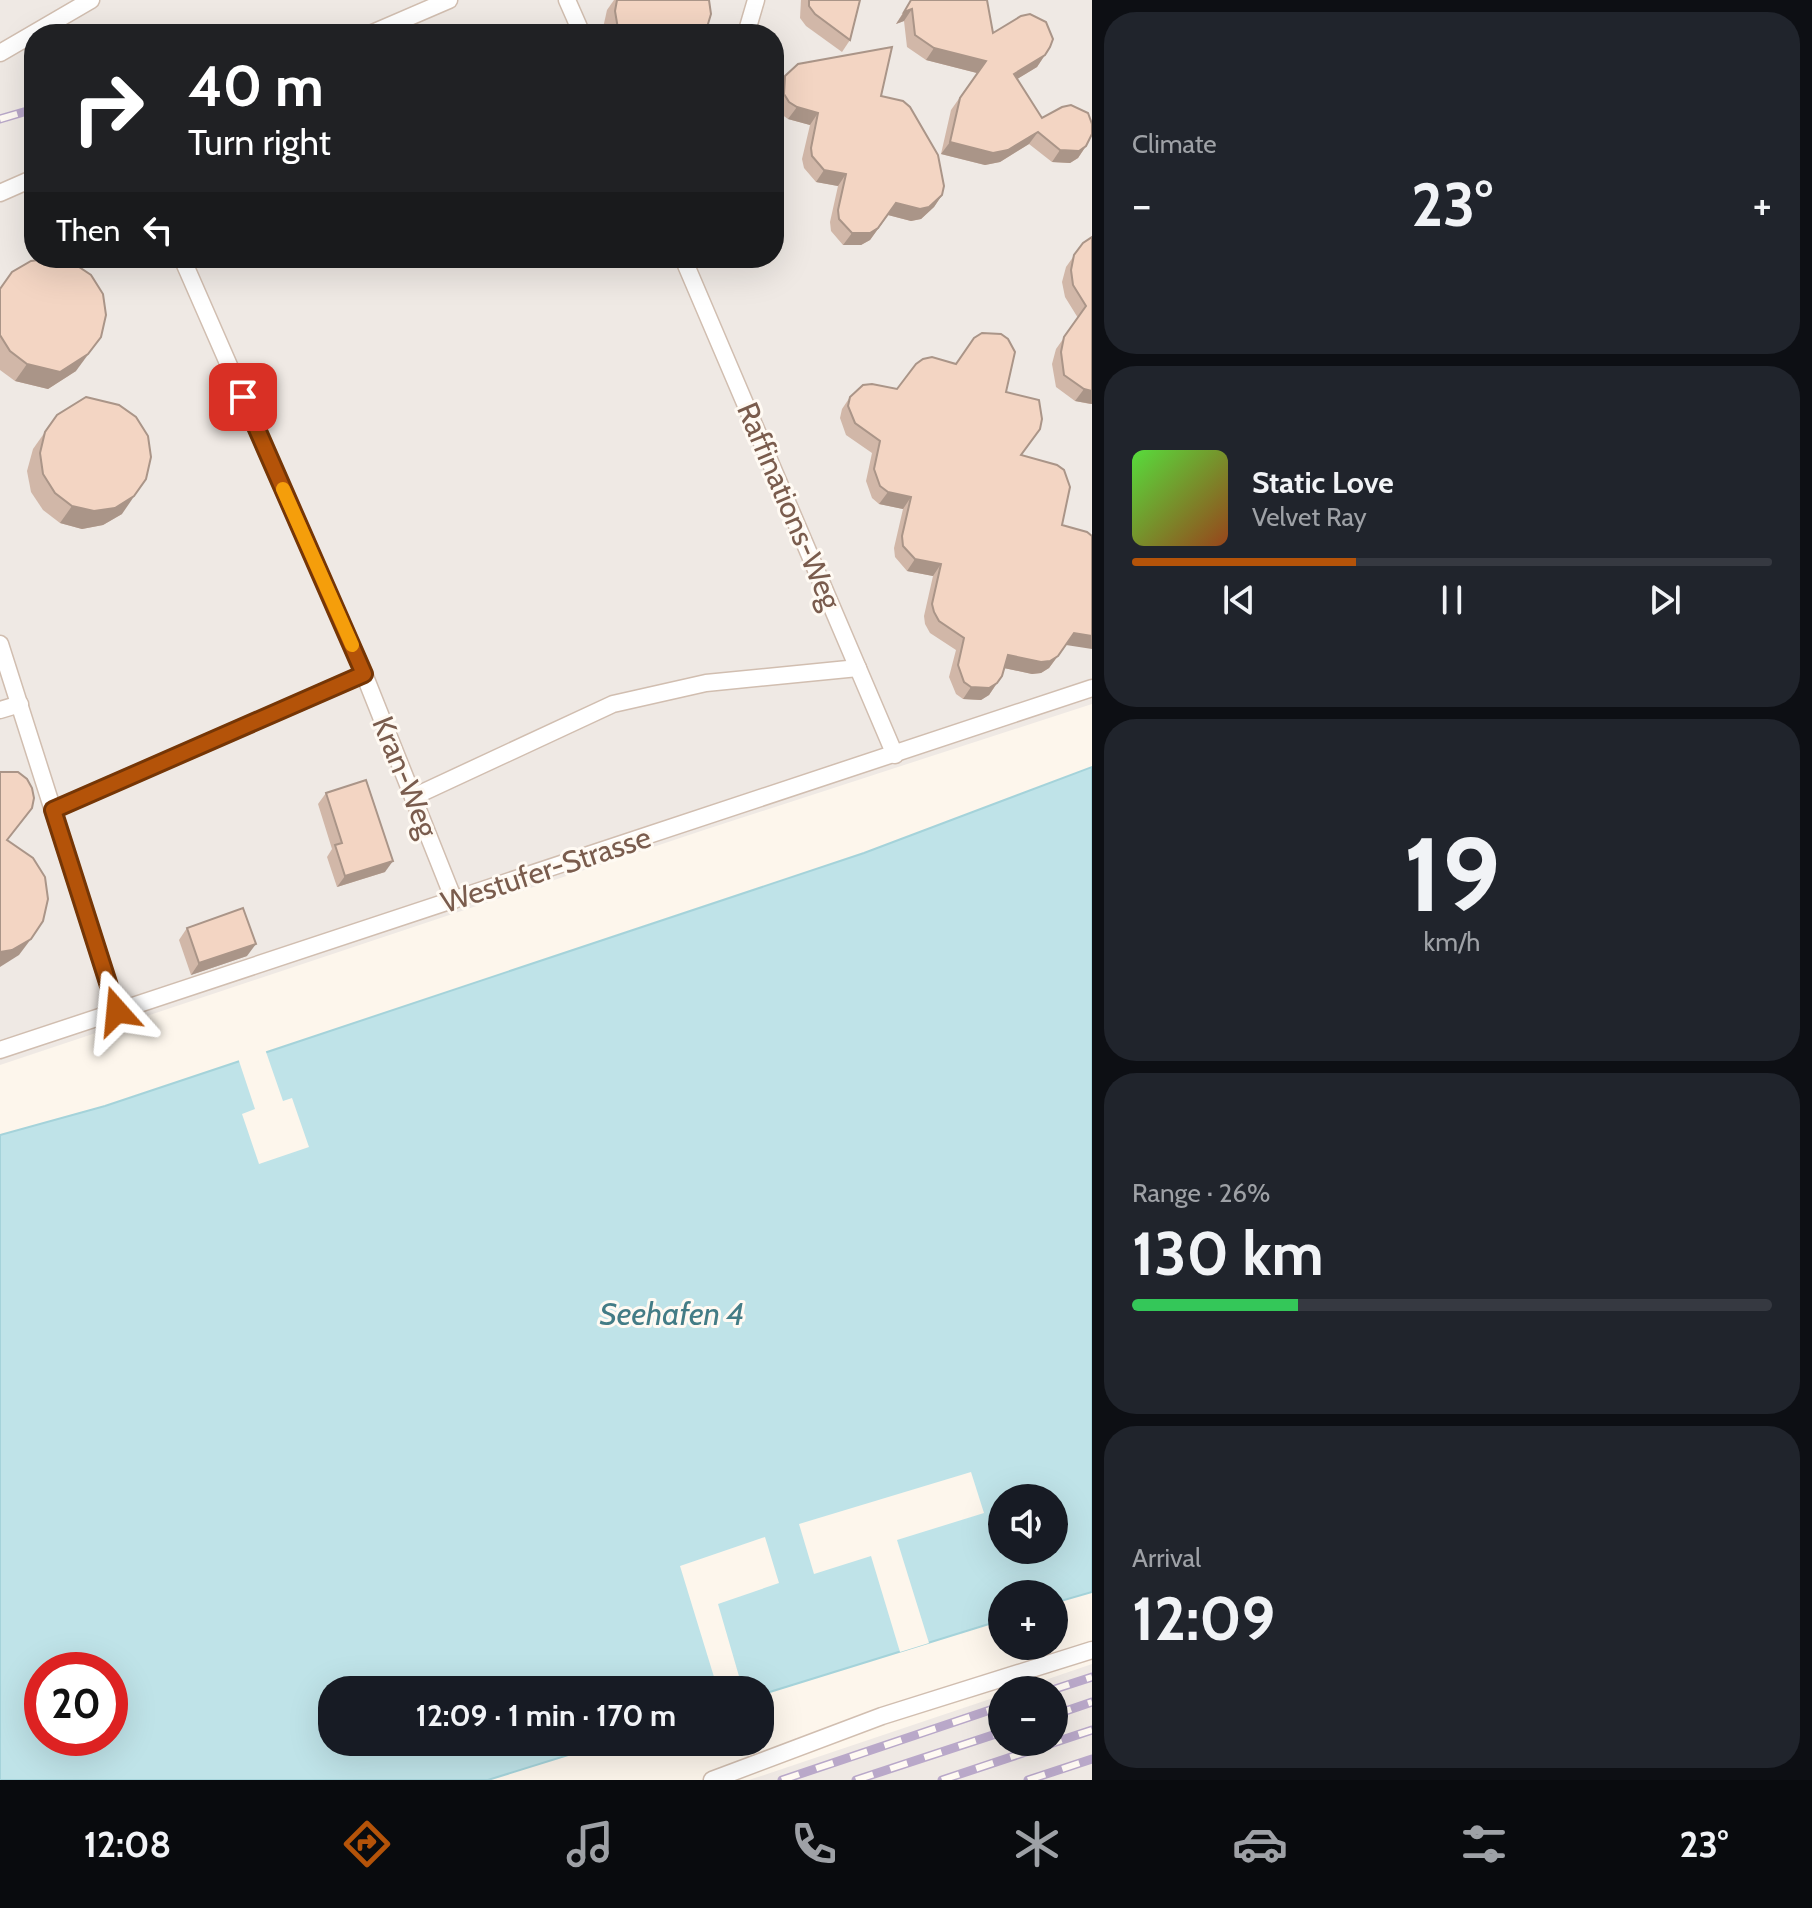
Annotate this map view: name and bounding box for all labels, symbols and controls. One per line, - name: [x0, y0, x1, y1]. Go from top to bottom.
- text: 40 m: [188, 52, 324, 120]
- icon: right: [56, 56, 160, 160]
- text: Turn right: [188, 120, 331, 164]
- text: Climate: [1132, 128, 1217, 160]
- text: 23°: [1411, 168, 1493, 241]
- text: −: [1132, 178, 1151, 231]
- text: +: [1753, 178, 1772, 231]
- icon: left: [136, 208, 180, 252]
- text: Then: [56, 212, 120, 249]
- pin: [209, 363, 277, 431]
- icon: arrive: [221, 375, 265, 419]
- street label: Raffinations-Weg: [729, 397, 850, 616]
- text: Static Love: [1252, 464, 1394, 501]
- text: Velvet Ray: [1252, 501, 1367, 533]
- icon: previous: [1217, 578, 1261, 622]
- icon: pause: [1430, 578, 1474, 622]
- icon: next: [1643, 578, 1687, 622]
- street label: Kran-Weg: [364, 711, 447, 844]
- text: 19: [1404, 811, 1500, 937]
- street label: Westufer-Strasse: [436, 818, 655, 921]
- text: km/h: [1424, 926, 1480, 958]
- position arrow: [75, 969, 159, 1053]
- text: Range · 26%: [1132, 1177, 1270, 1209]
- text: 130 km: [1132, 1217, 1324, 1290]
- water label: Seehafen 4: [600, 1294, 744, 1333]
- map controls: [988, 1484, 1068, 1756]
- button: sound: [988, 1484, 1068, 1564]
- text: Arrival: [1132, 1542, 1201, 1574]
- button: +: [988, 1580, 1068, 1660]
- text: 12:09: [1132, 1582, 1275, 1655]
- speed limit sign: 20: [24, 1652, 128, 1756]
- button: −: [988, 1676, 1068, 1756]
- text: 12:09 · 1 min · 170 m: [416, 1697, 676, 1734]
- icon: directions: [339, 1816, 395, 1872]
- icon: music: [562, 1816, 618, 1872]
- icon: phone: [786, 1816, 842, 1872]
- icon: climate: [1009, 1816, 1065, 1872]
- icon: car: [1232, 1816, 1288, 1872]
- icon: filters: [1456, 1816, 1512, 1872]
- text: 12:08: [84, 1822, 171, 1866]
- text: 23°: [1679, 1822, 1728, 1866]

